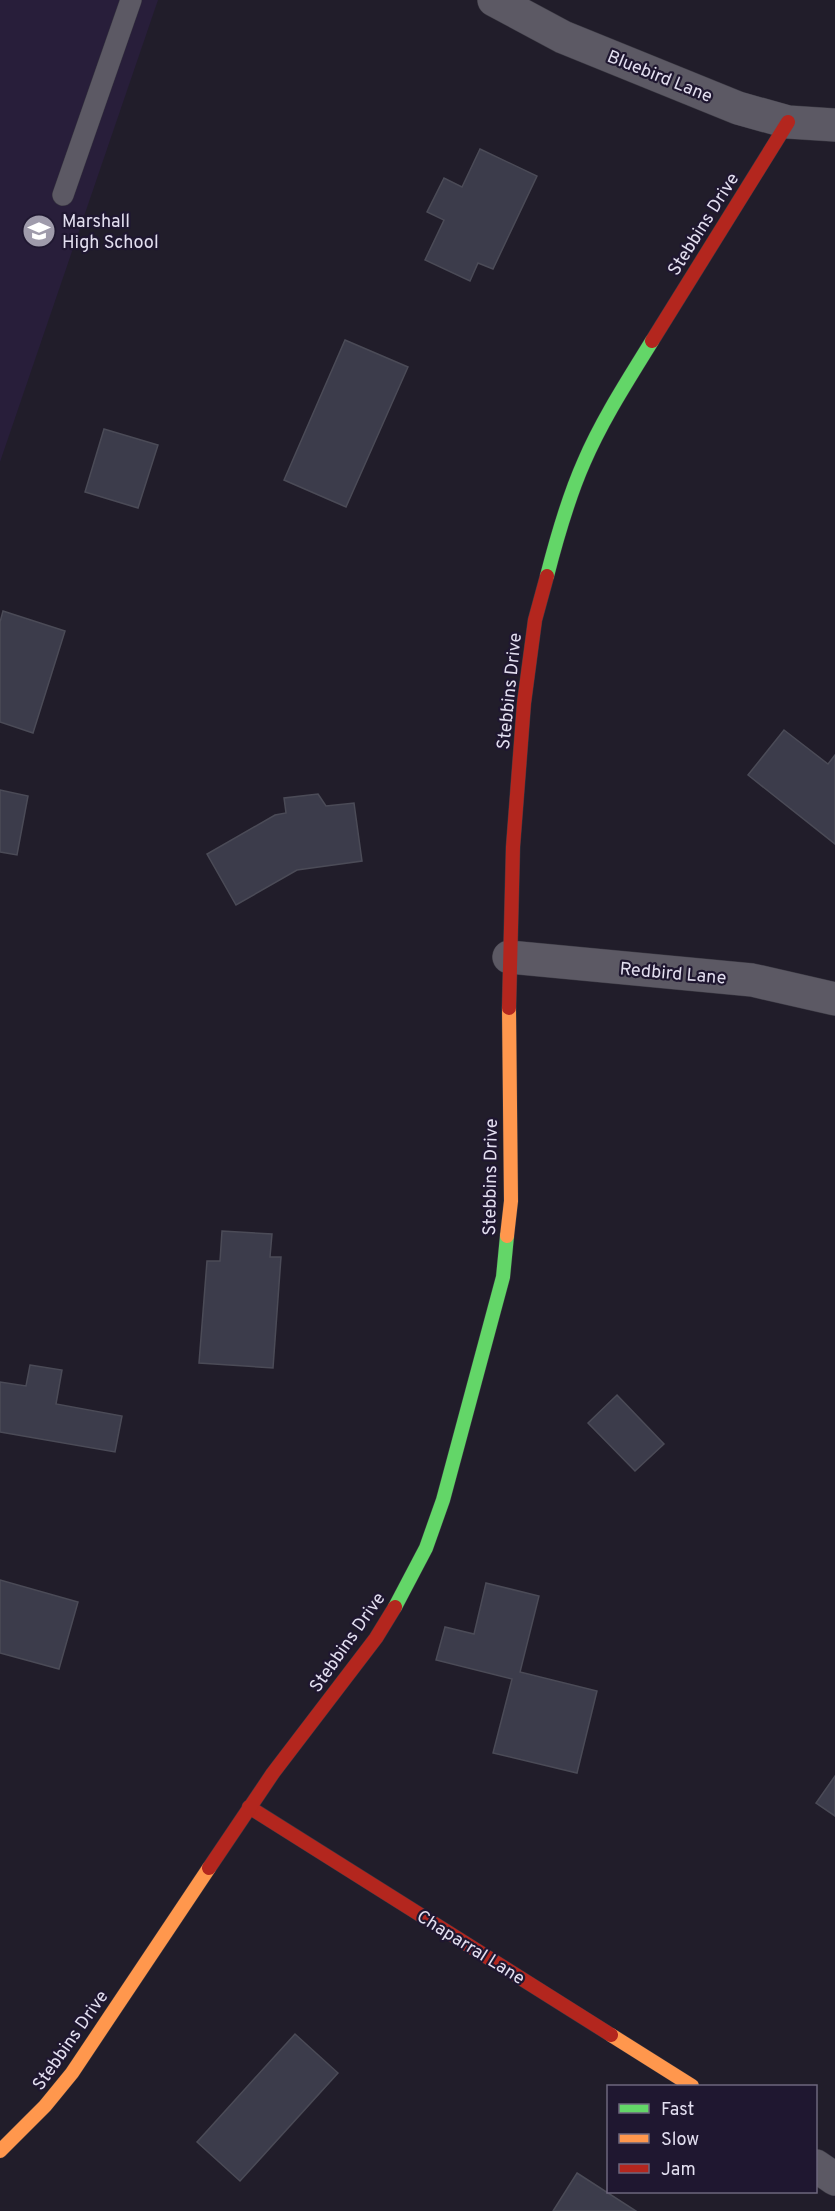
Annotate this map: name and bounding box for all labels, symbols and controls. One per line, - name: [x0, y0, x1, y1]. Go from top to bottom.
- street label: Bluebird Lane: [603, 46, 716, 109]
- street label: Stebbins Drive: [663, 169, 745, 281]
- place label: Marshall High School: [62, 211, 159, 255]
- school or university icon: Marshall High School: [21, 213, 57, 249]
- street label: Stebbins Drive: [493, 632, 528, 751]
- street label: Redbird Lane: [619, 958, 727, 991]
- street label: Stebbins Drive: [479, 1118, 504, 1236]
- street label: Stebbins Drive: [305, 1588, 391, 1697]
- street label: Chaparral Lane: [412, 1906, 529, 1991]
- street label: Stebbins Drive: [28, 1986, 114, 2095]
- legend: [607, 2085, 817, 2193]
- text: Fast: [661, 2099, 694, 2122]
- text: Slow: [661, 2129, 699, 2152]
- text: Jam: [661, 2159, 696, 2182]

